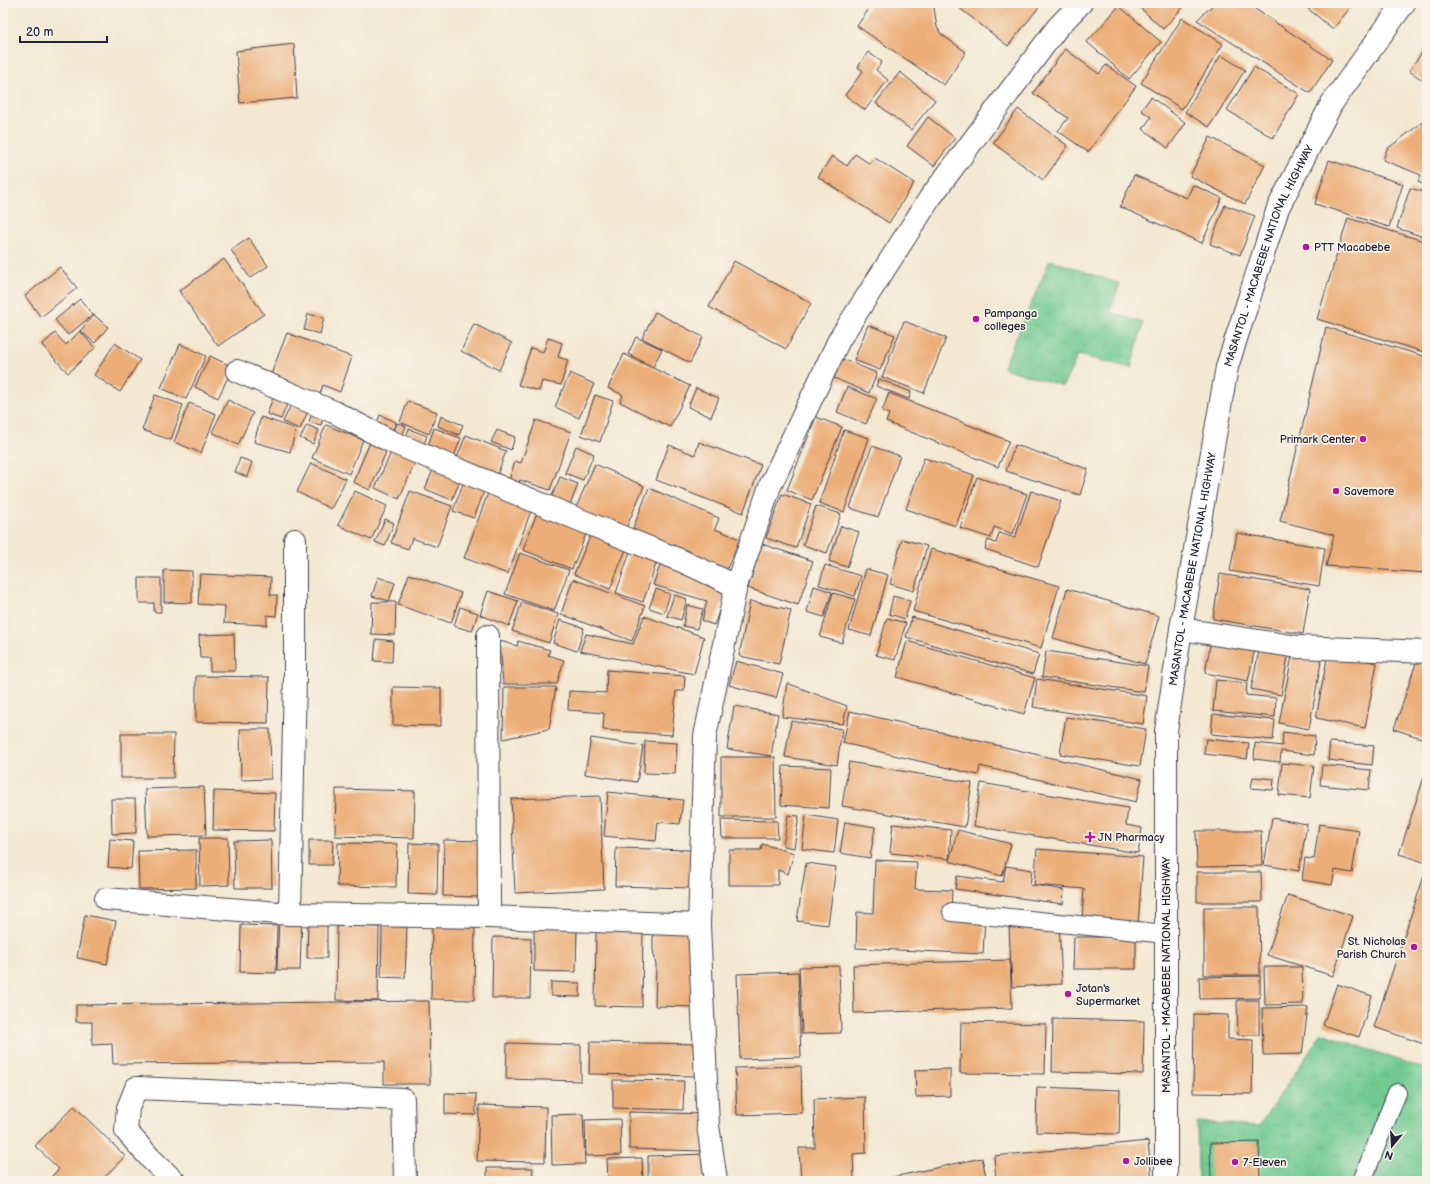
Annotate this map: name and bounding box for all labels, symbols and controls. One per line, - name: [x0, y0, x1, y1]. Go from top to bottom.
- scale bar: [20, 18, 107, 44]
- text: 20 m: [26, 25, 53, 40]
- street label: MASANTOL - MACABEBE NATIONAL HIGHWAY: [1221, 142, 1317, 369]
- place label: PTT Macabebe: [1314, 241, 1391, 254]
- marker: PTT Macabebe: [1301, 242, 1311, 252]
- place label: Pampanga colleges: [984, 307, 1037, 333]
- marker: Pampanga colleges: [971, 314, 981, 324]
- place label: Primark Center: [1280, 433, 1356, 446]
- marker: Primark Center: [1358, 434, 1368, 444]
- street label: MASANTOL - MACABEBE NATIONAL HIGHWAY: [1167, 451, 1219, 687]
- place label: Savemore: [1344, 485, 1395, 498]
- marker: Savemore: [1331, 486, 1341, 496]
- place label: JN Pharmacy: [1098, 831, 1164, 844]
- marker: JN Pharmacy: [1085, 832, 1095, 842]
- street label: MASANTOL - MACABEBE NATIONAL HIGHWAY: [1160, 856, 1173, 1093]
- place label: St. Nicholas Parish Church: [1337, 935, 1407, 961]
- marker: St. Nicholas Parish Church: [1409, 942, 1419, 952]
- place label: Jotan's Supermarket: [1076, 982, 1141, 1008]
- marker: Jotan's Supermarket: [1063, 989, 1073, 999]
- north arrow: [1372, 1126, 1412, 1166]
- text: N: [1383, 1148, 1395, 1162]
- place label: Jollibee: [1134, 1155, 1173, 1168]
- marker: Jollibee: [1121, 1156, 1131, 1166]
- place label: 7-Eleven: [1243, 1156, 1286, 1169]
- marker: 7-Eleven: [1230, 1157, 1240, 1167]

